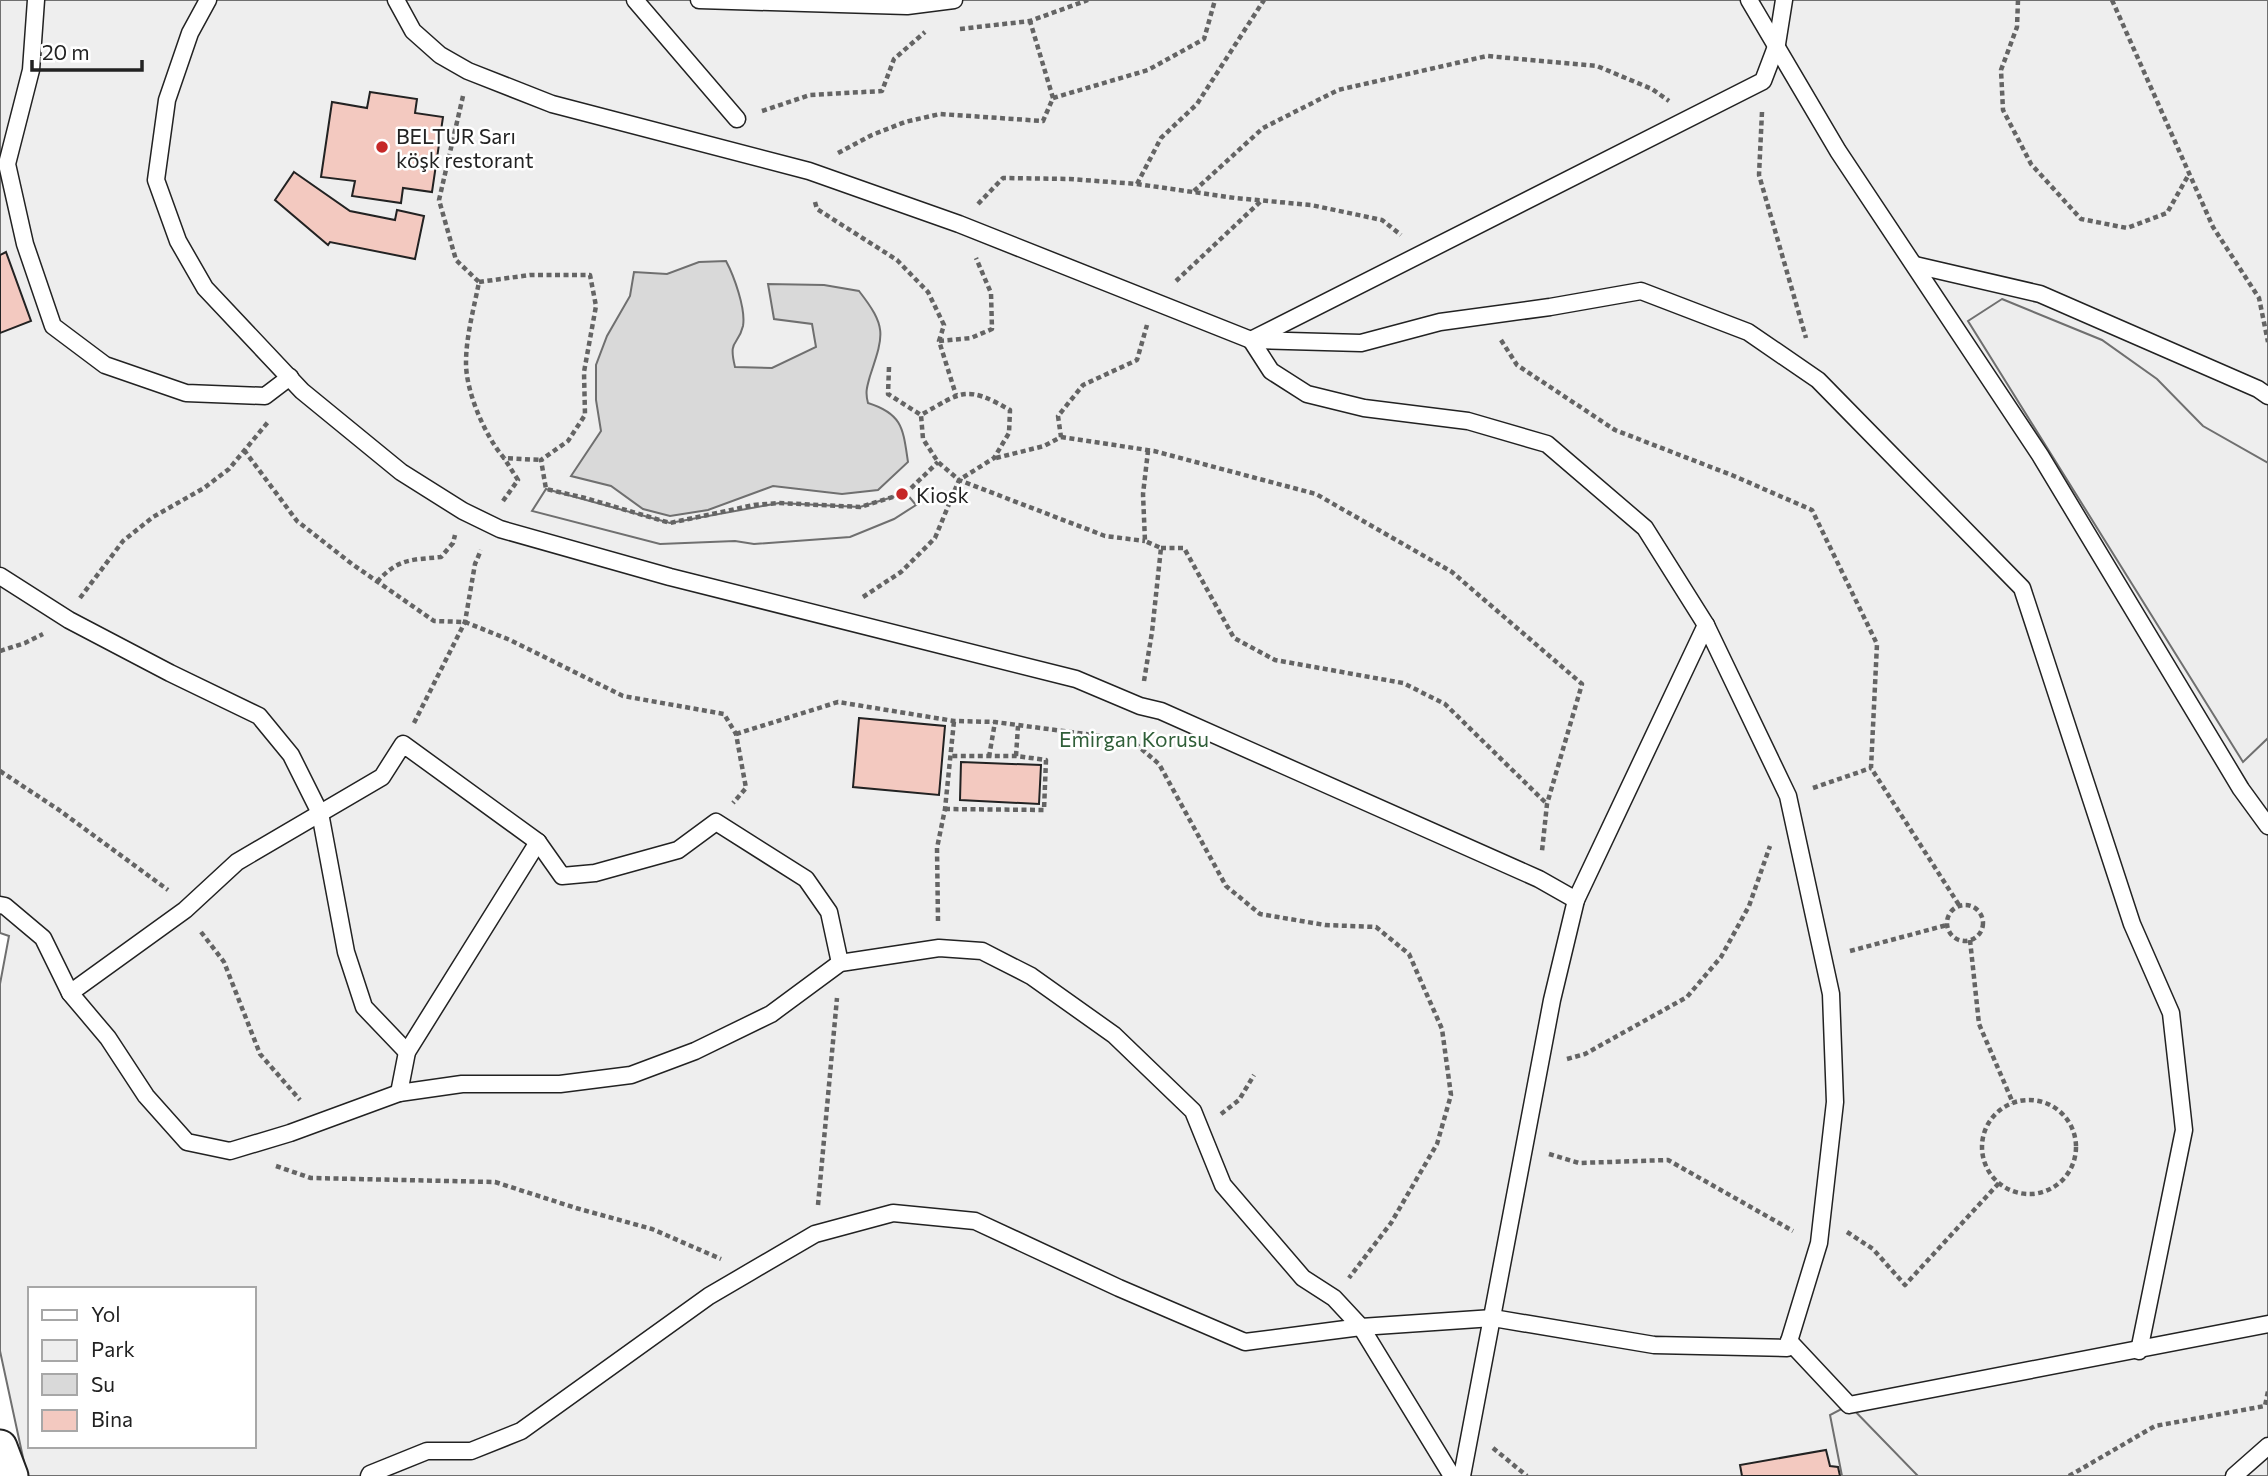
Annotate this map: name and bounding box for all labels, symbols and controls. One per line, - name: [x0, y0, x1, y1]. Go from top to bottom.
- scale bar: [32, 28, 142, 72]
- text: 20 m: [42, 39, 90, 64]
- place label: BELTUR Sarı köşk restorant: [396, 123, 534, 172]
- marker: BELTUR Sarı köşk restorant: [374, 139, 390, 155]
- place label: Kiosk: [916, 482, 969, 507]
- marker: Kiosk: [894, 486, 910, 502]
- park label: Emirgan Korusu: [1059, 726, 1209, 751]
- legend: [28, 1287, 256, 1448]
- text: Yol: [91, 1301, 121, 1326]
- text: Park: [91, 1336, 135, 1361]
- text: Su: [91, 1371, 115, 1396]
- text: Bina: [91, 1406, 133, 1431]

